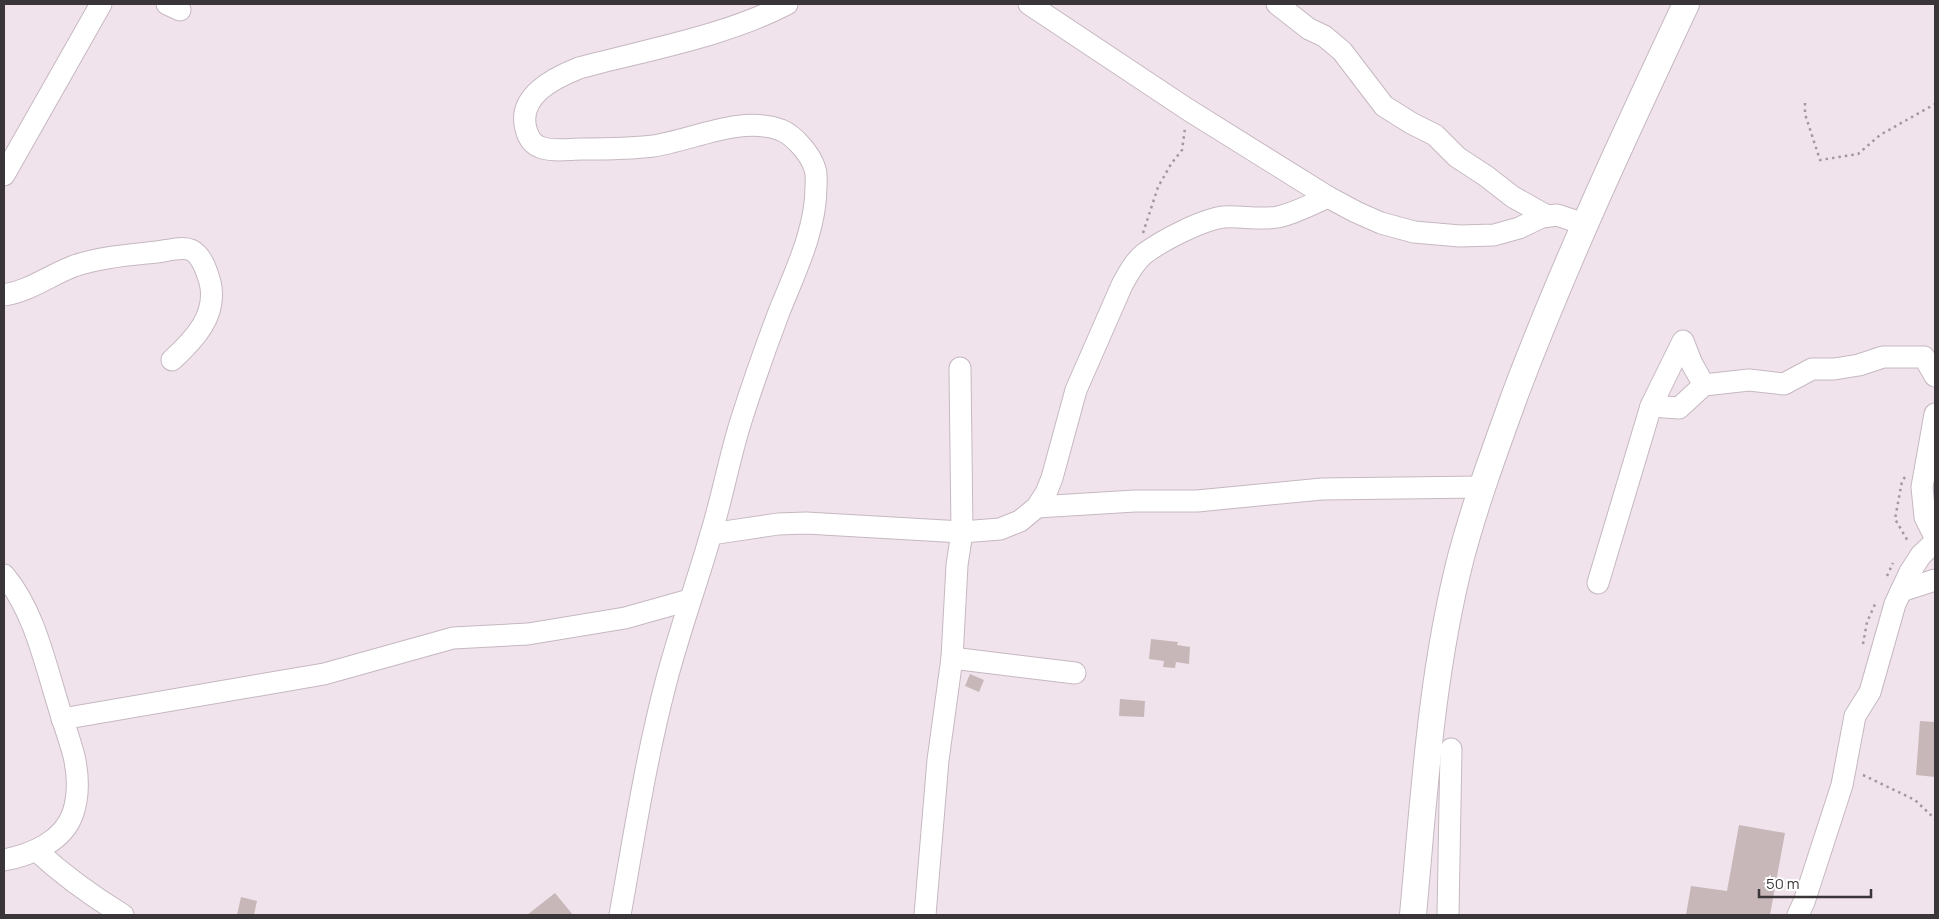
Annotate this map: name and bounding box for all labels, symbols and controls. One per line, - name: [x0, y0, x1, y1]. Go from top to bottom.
- scale bar: [1759, 866, 1872, 898]
- text: 50 m: [1766, 873, 1800, 894]

